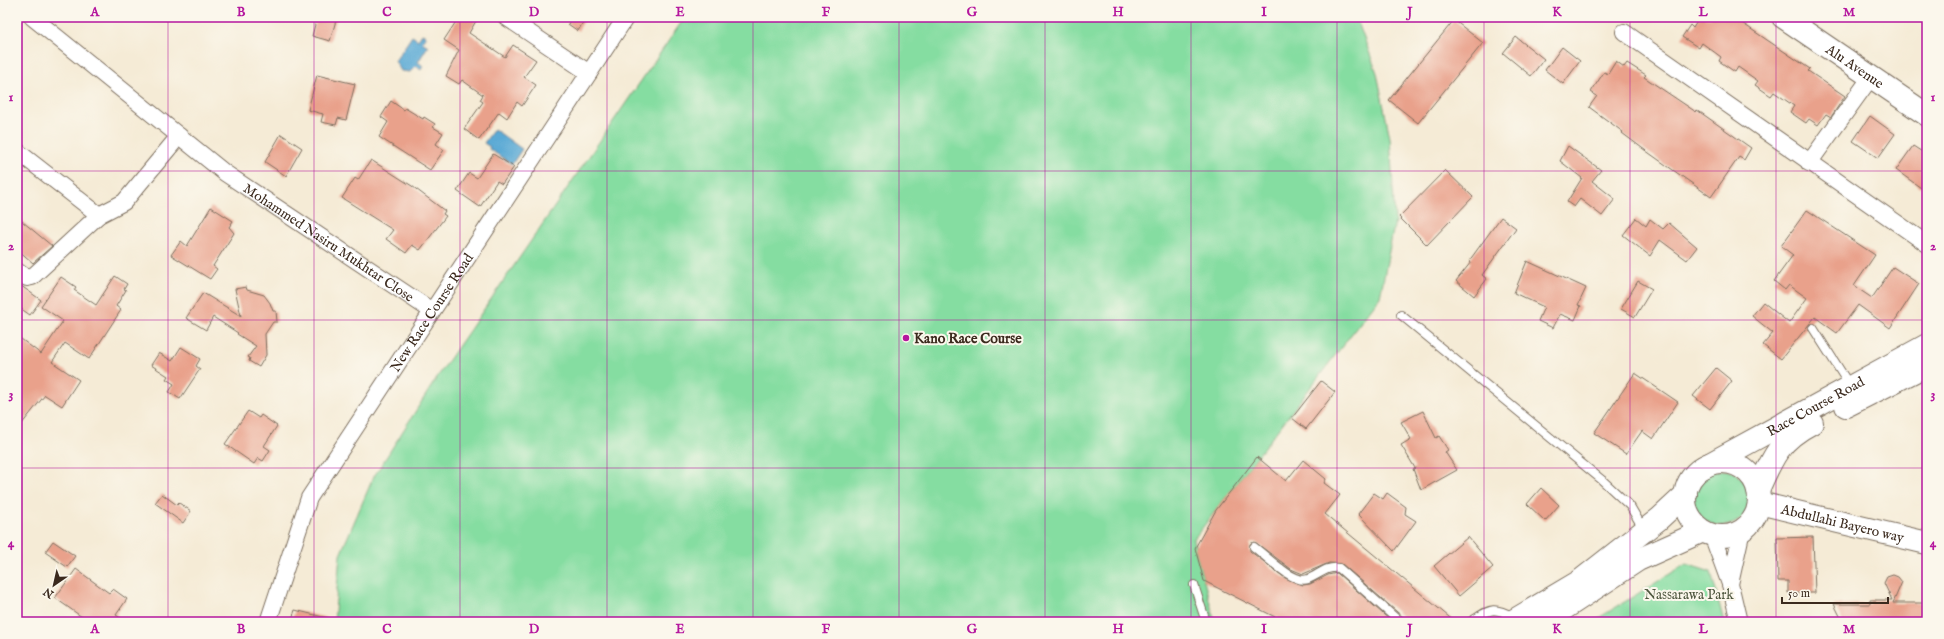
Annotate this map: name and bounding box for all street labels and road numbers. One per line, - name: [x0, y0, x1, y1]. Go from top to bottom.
- street label: Alu Avenue: [1821, 40, 1887, 93]
- street label: Mohammed Nasiru Mukhtar Close: [240, 180, 418, 307]
- street label: New Race Course Road: [387, 250, 478, 376]
- street label: Race Course Road: [1764, 373, 1868, 441]
- street label: Abdullahi Bayero way: [1778, 500, 1906, 547]

